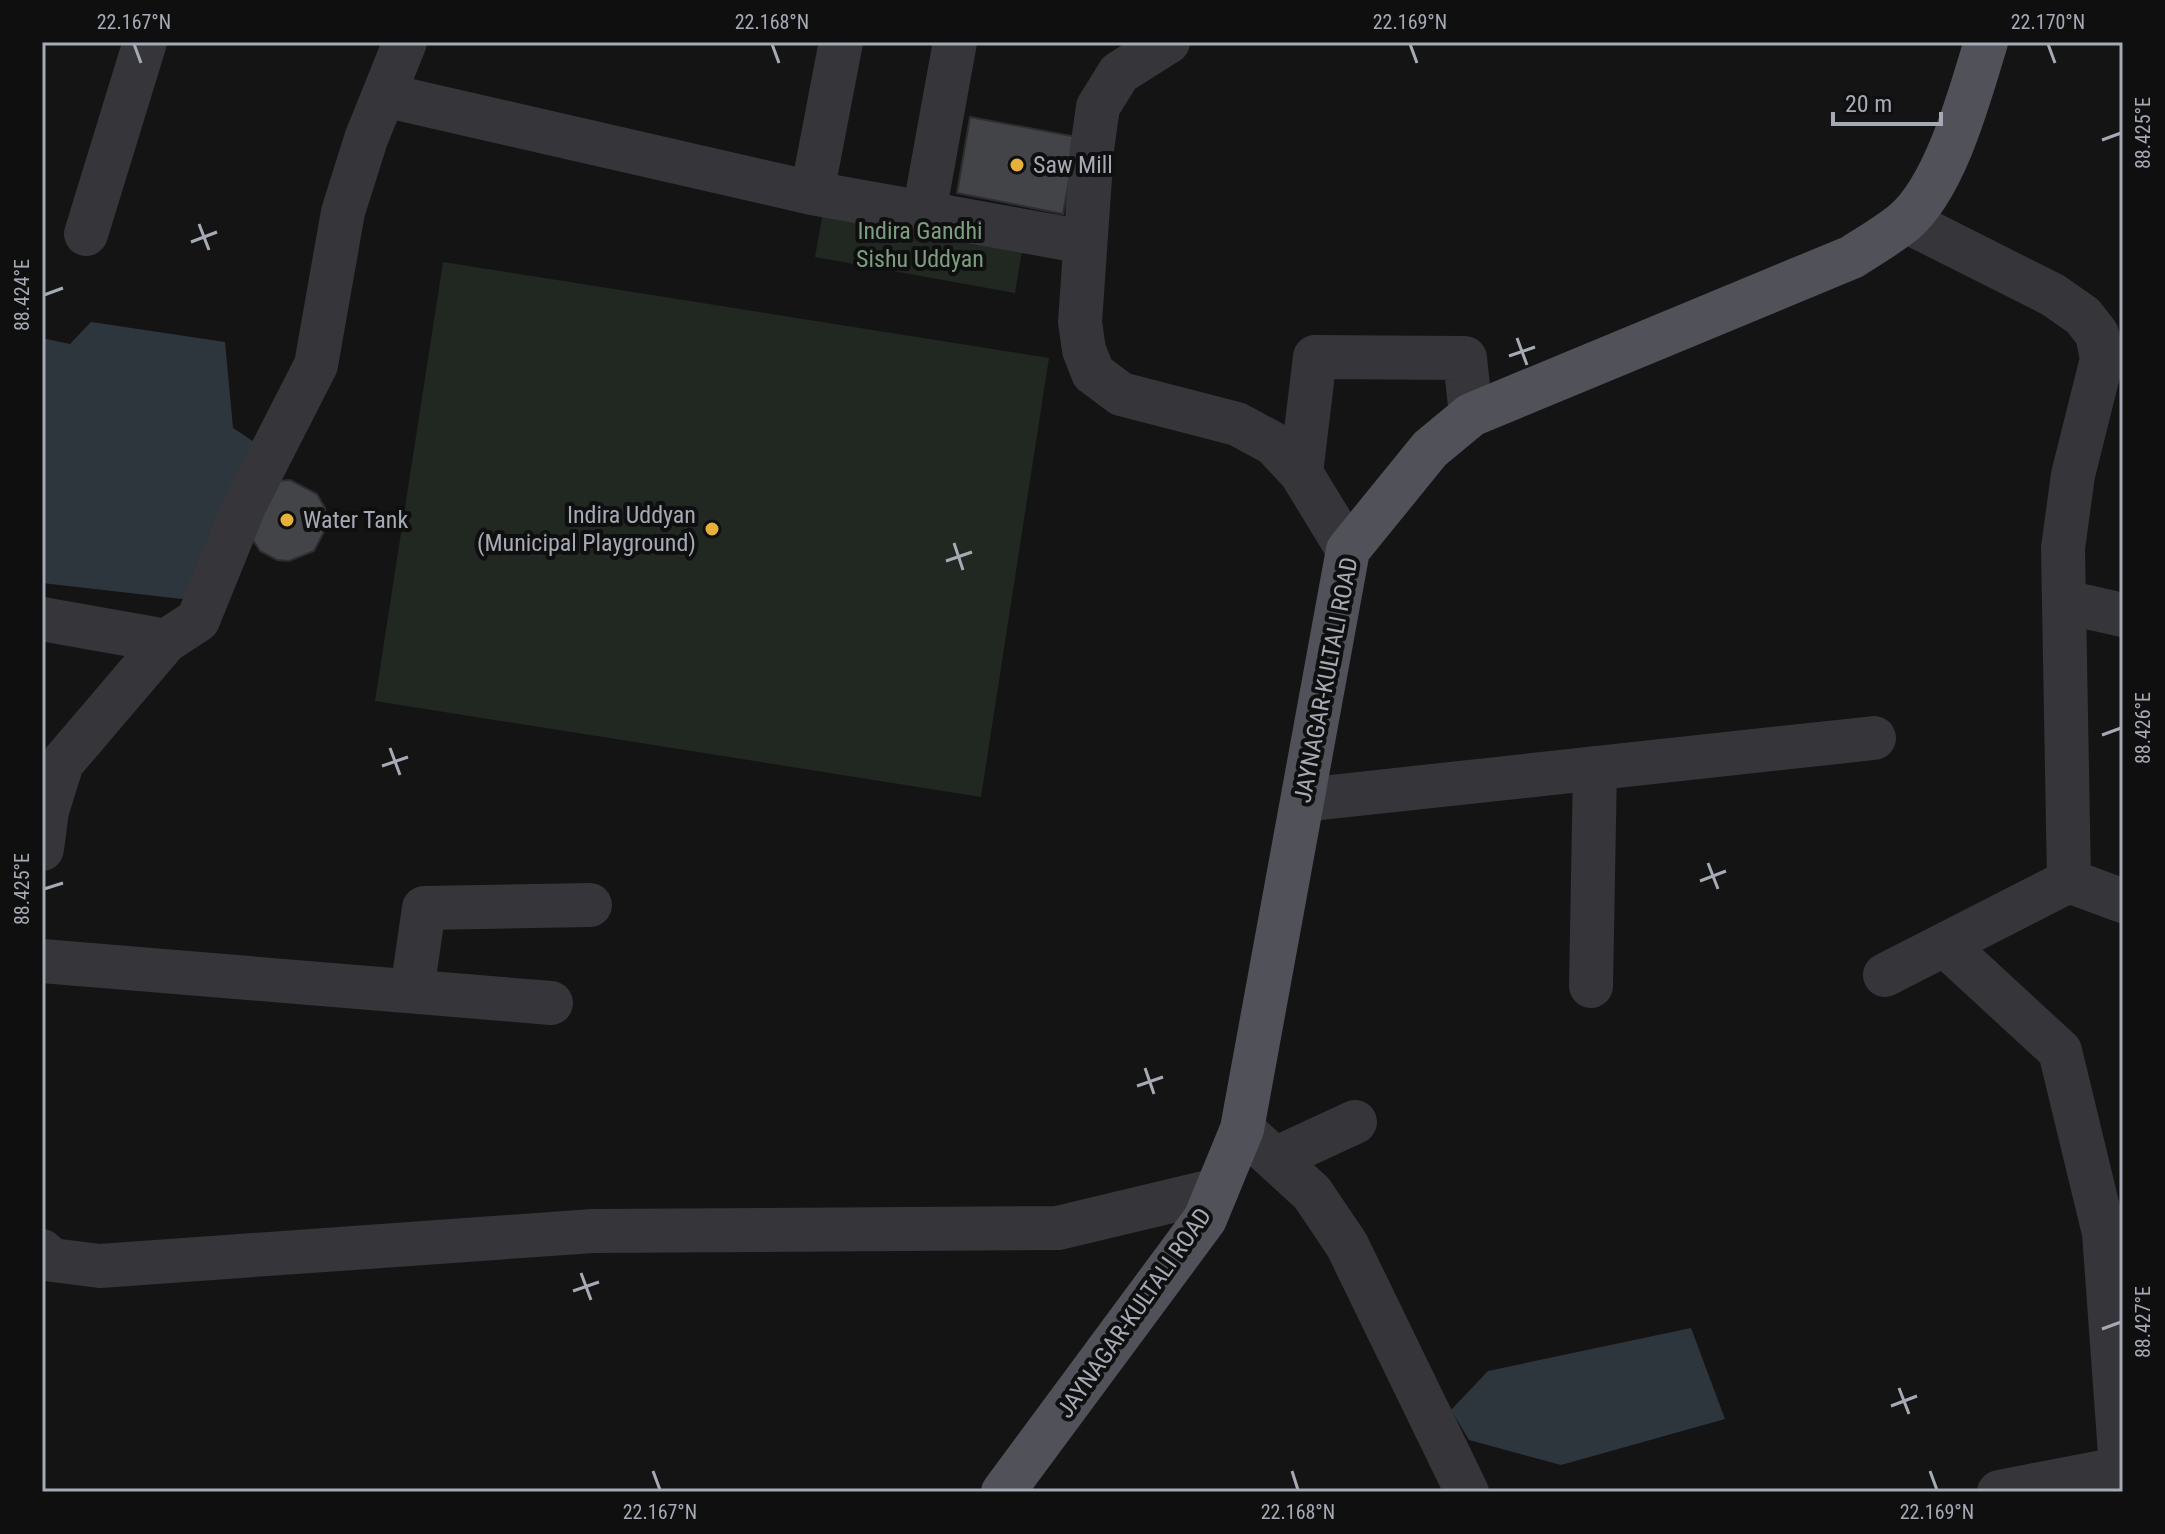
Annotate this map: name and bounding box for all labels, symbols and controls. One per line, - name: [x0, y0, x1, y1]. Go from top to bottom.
- text: 22.167°N: [97, 10, 171, 34]
- text: 22.168°N: [735, 10, 809, 34]
- text: 22.169°N: [1373, 10, 1447, 34]
- text: 22.170°N: [2011, 10, 2085, 34]
- scale bar: [1833, 76, 1941, 126]
- text: 20 m: [1845, 90, 1892, 118]
- text: 88.425°E: [2131, 97, 2155, 169]
- place label: Saw Mill: [1033, 151, 1113, 179]
- marker: Saw Mill: [1008, 156, 1026, 174]
- park label: Indira Gandhi Sishu Uddyan: [856, 217, 984, 273]
- text: 88.424°E: [10, 259, 34, 331]
- place label: Indira Uddyan (Municipal Playground): [477, 501, 696, 557]
- place label: Water Tank: [303, 506, 408, 534]
- marker: Water Tank: [278, 511, 296, 529]
- marker: Indira Uddyan (Municipal Playground): [703, 520, 721, 538]
- street label: JAYNAGAR-KULTALI ROAD: [1288, 555, 1364, 805]
- text: 88.426°E: [2131, 692, 2155, 764]
- text: 88.425°E: [10, 853, 34, 925]
- street label: JAYNAGAR-KULTALI ROAD: [1051, 1203, 1217, 1423]
- text: 88.427°E: [2131, 1286, 2155, 1358]
- text: 22.167°N: [623, 1500, 697, 1524]
- text: 22.168°N: [1261, 1500, 1335, 1524]
- text: 22.169°N: [1900, 1500, 1974, 1524]

